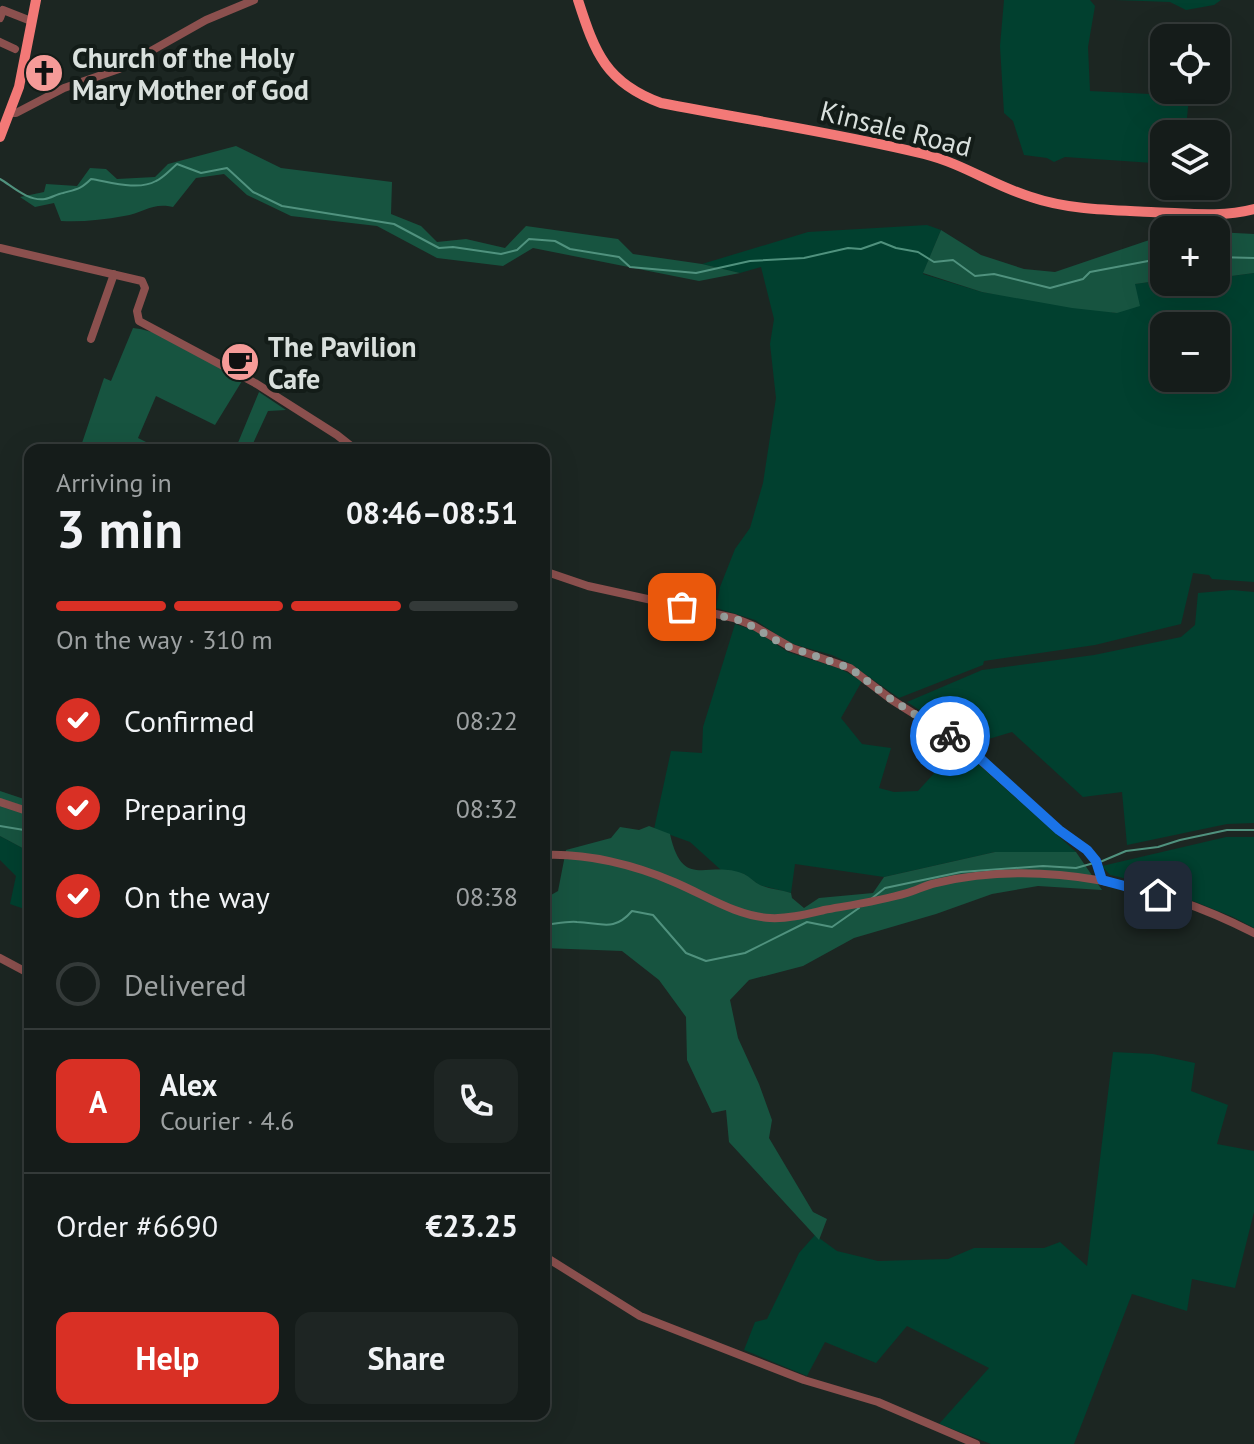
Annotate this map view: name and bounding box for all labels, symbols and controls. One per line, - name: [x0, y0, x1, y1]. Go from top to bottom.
- map controls: [1150, 24, 1230, 392]
- button: locate: [1150, 24, 1230, 104]
- place label: Church of the Holy Mary Mother of God: [72, 39, 309, 108]
- church icon: Church of the Holy Mary Mother of God: [23, 52, 65, 94]
- street label: Kinsale Road: [816, 91, 976, 165]
- button: layers: [1150, 120, 1230, 200]
- button: +: [1150, 216, 1230, 296]
- button: −: [1150, 312, 1230, 392]
- place label: The Pavilion Cafe: [268, 328, 417, 397]
- cafe icon: The Pavilion Cafe: [219, 341, 261, 383]
- text: Arriving in: [56, 466, 172, 499]
- text: 08:46–08:51: [346, 493, 518, 532]
- text: 3 min: [56, 495, 183, 562]
- pin: [648, 573, 716, 641]
- icon: bag: [660, 585, 704, 629]
- text: On the way · 310 m: [56, 623, 273, 656]
- courier: [910, 696, 990, 776]
- icon: check: [56, 698, 100, 742]
- text: Confirmed: [124, 701, 255, 740]
- text: 08:22: [456, 704, 518, 737]
- icon: bike: [928, 714, 972, 758]
- icon: check: [56, 786, 100, 830]
- text: Preparing: [124, 789, 247, 828]
- text: 08:32: [456, 792, 518, 825]
- pin: [1124, 861, 1192, 929]
- icon: home: [1136, 873, 1180, 917]
- icon: check: [56, 874, 100, 918]
- text: On the way: [124, 877, 270, 916]
- text: 08:38: [456, 880, 518, 913]
- text: Delivered: [124, 965, 247, 1004]
- button: phone: [434, 1059, 518, 1143]
- text: Alex: [160, 1065, 217, 1104]
- text: A: [89, 1082, 107, 1121]
- text: Courier · 4.6: [160, 1104, 294, 1137]
- text: Order #6690: [56, 1206, 218, 1245]
- text: €23.25: [426, 1206, 518, 1245]
- button: Help: [56, 1312, 279, 1404]
- button: Share: [295, 1312, 518, 1404]

